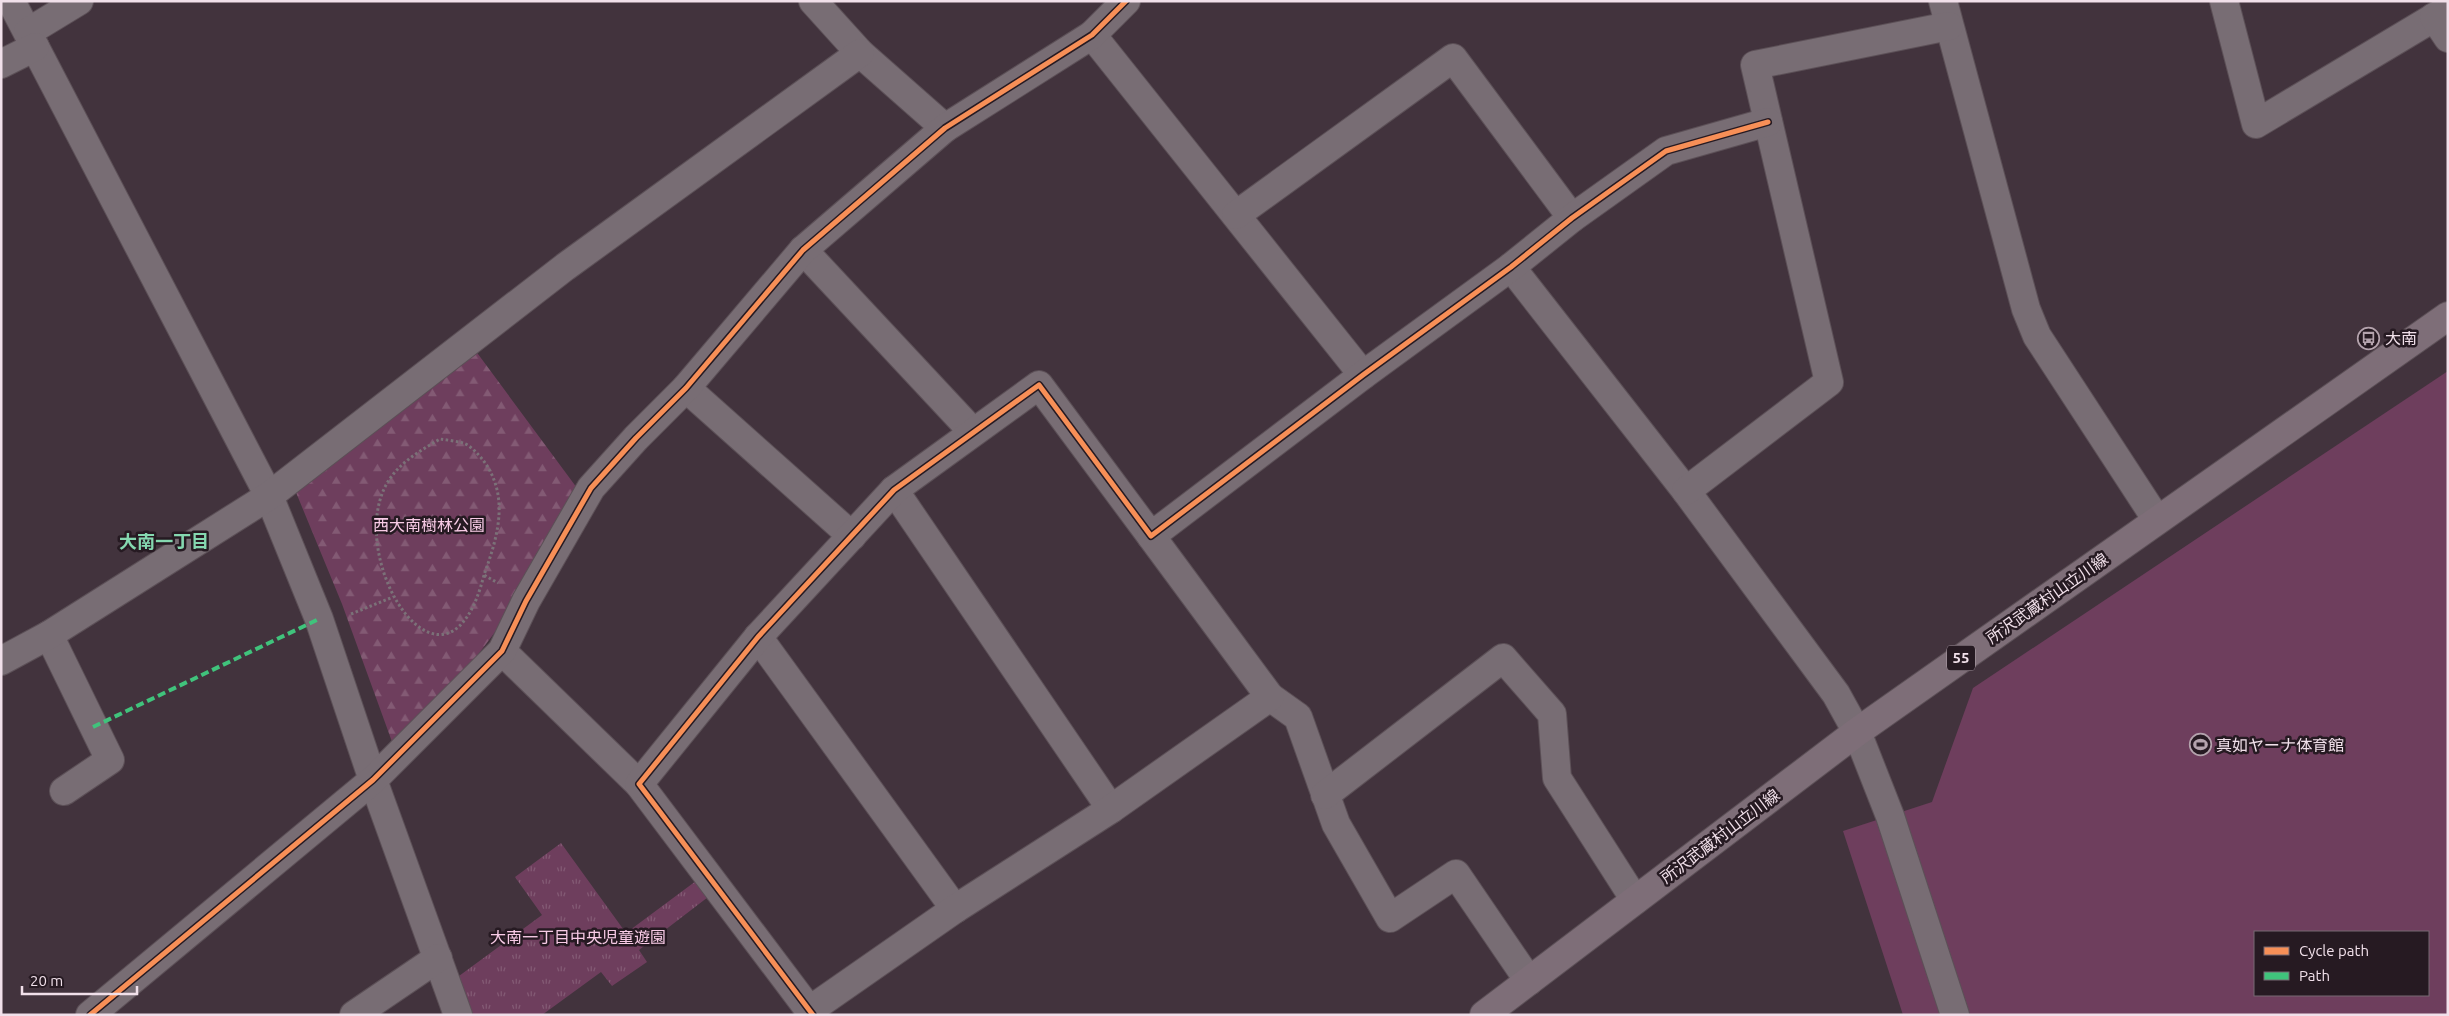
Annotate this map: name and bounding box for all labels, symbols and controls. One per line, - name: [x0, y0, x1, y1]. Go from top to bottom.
- bus stop icon: 大南: [2357, 326, 2381, 350]
- place label: 大南: [2385, 329, 2417, 347]
- park label: 西大南樹林公園: [373, 516, 485, 534]
- district label: 大南一丁目: [119, 531, 209, 551]
- street label: 所沢武蔵村山立川線: [1983, 549, 2111, 647]
- road number: 55: [1947, 646, 1975, 670]
- sports icon: 真如ヤーナ体育館: [2188, 733, 2212, 757]
- place label: 真如ヤーナ体育館: [2216, 736, 2344, 754]
- street label: 所沢武蔵村山立川線: [1657, 785, 1783, 887]
- park label: 大南一丁目中央児童遊園: [490, 928, 666, 946]
- legend: [2254, 931, 2429, 996]
- text: Cycle path: [2299, 942, 2369, 959]
- scale bar: [22, 964, 138, 996]
- text: Path: [2299, 967, 2330, 984]
- text: 20 m: [30, 972, 63, 989]

